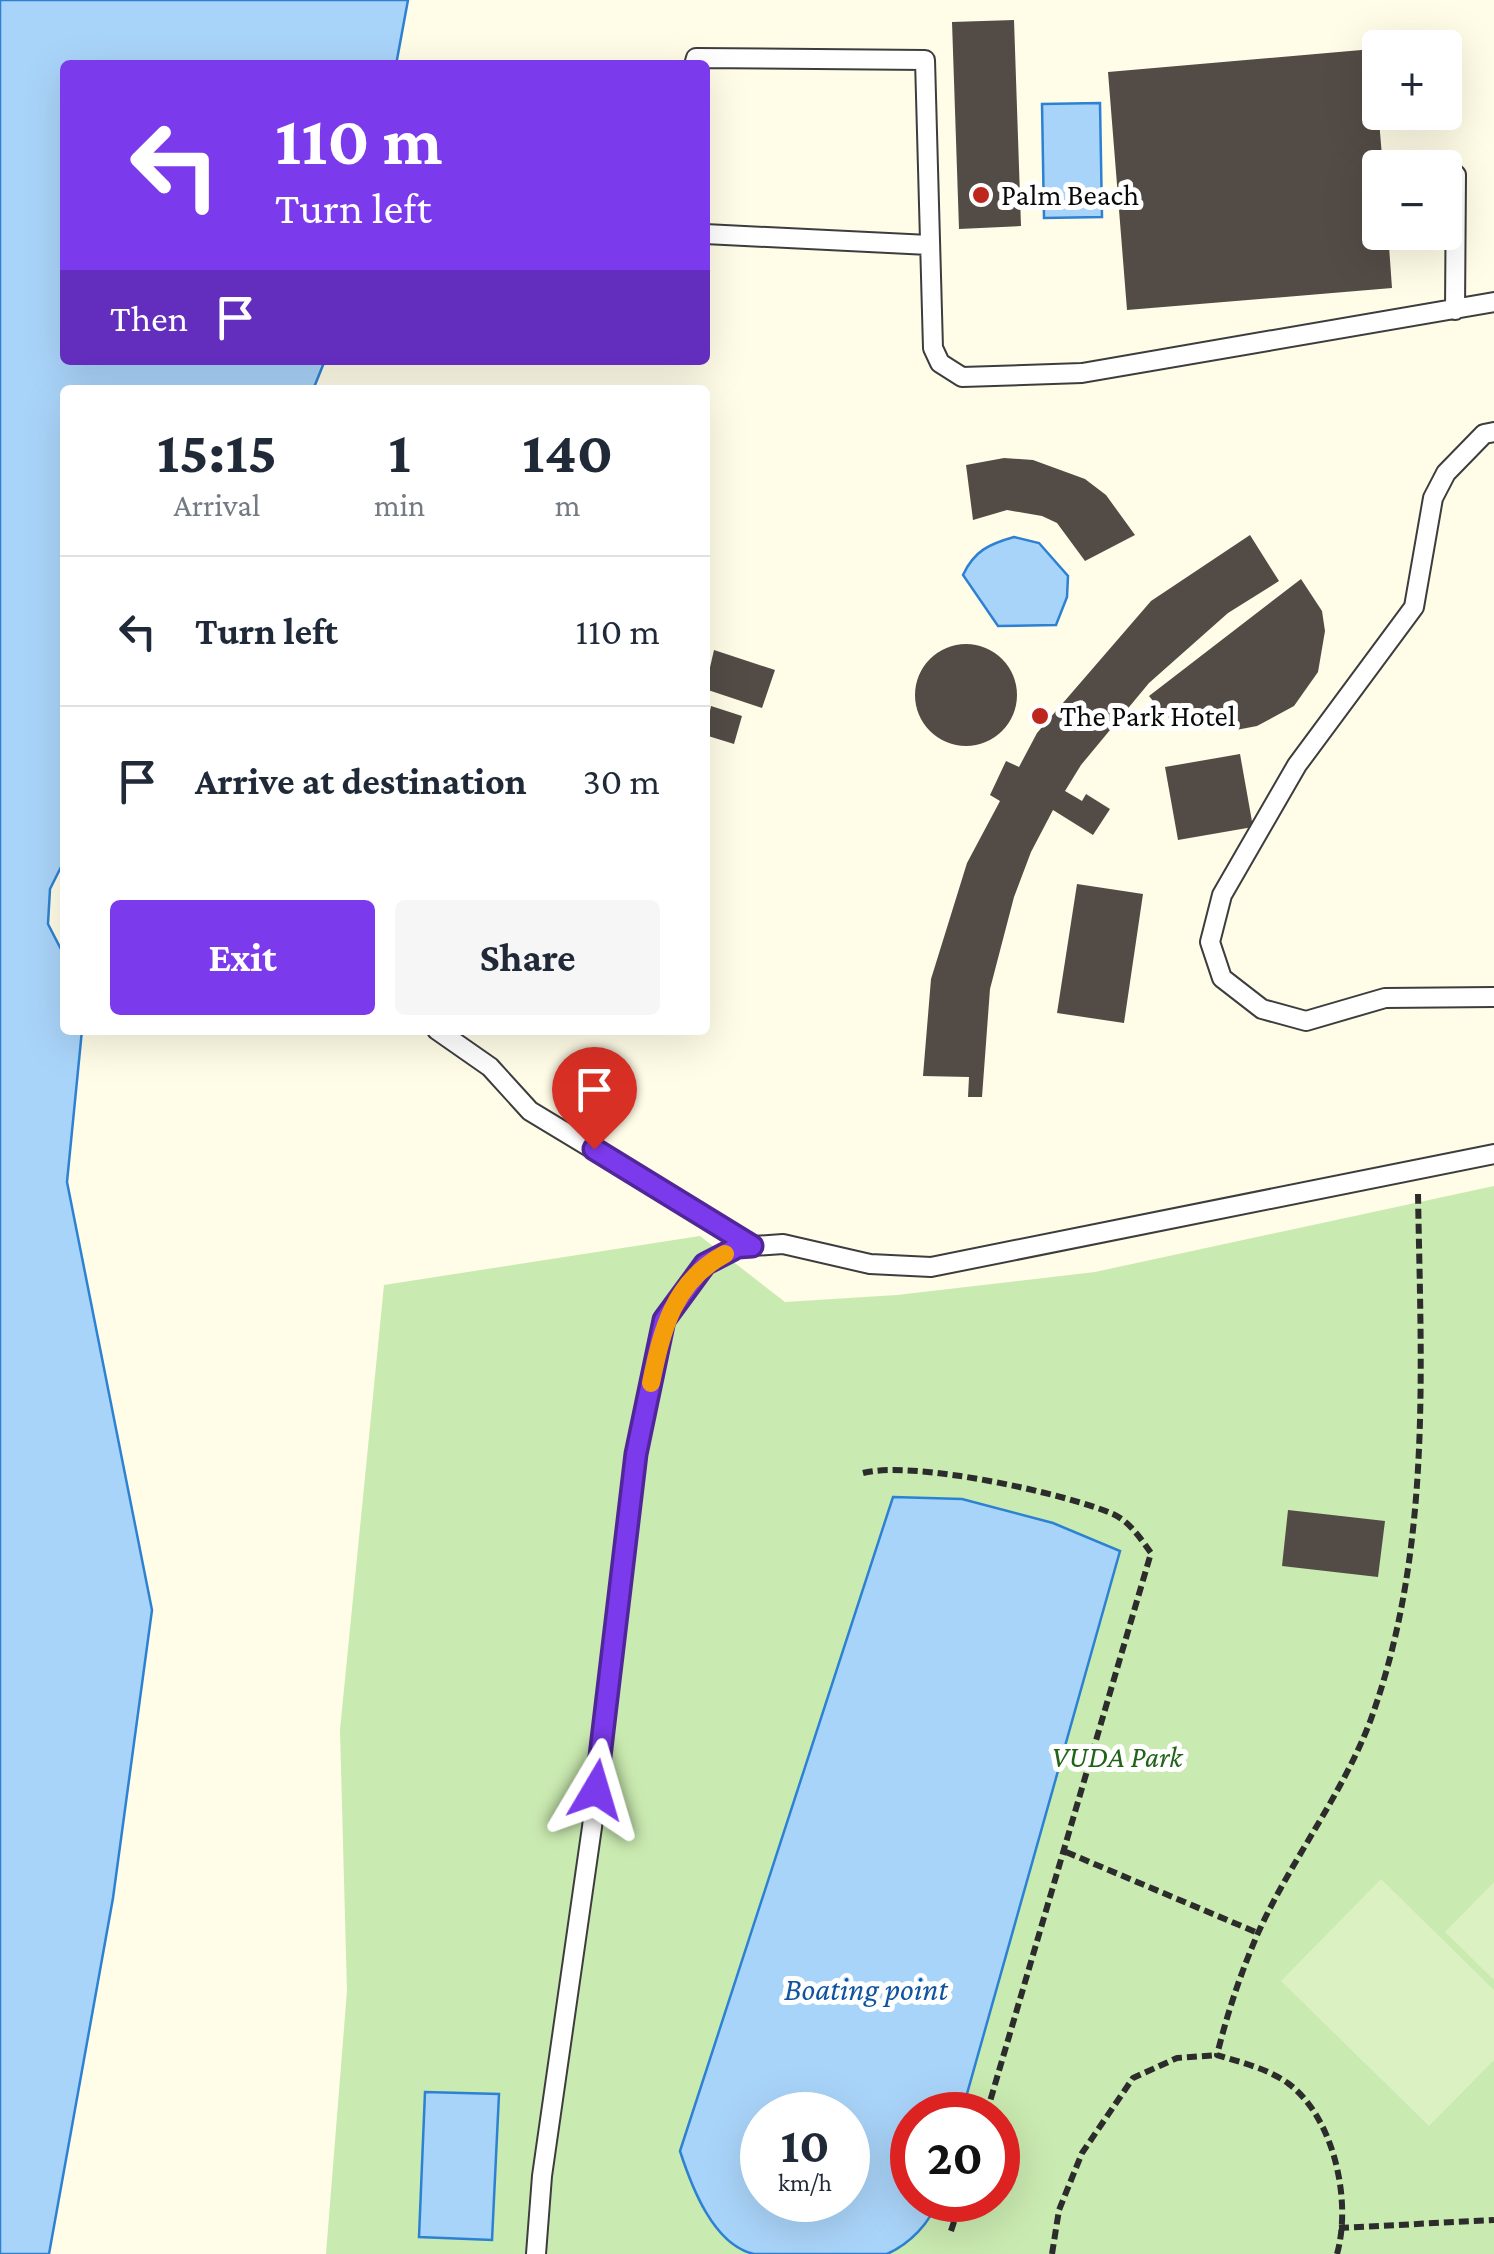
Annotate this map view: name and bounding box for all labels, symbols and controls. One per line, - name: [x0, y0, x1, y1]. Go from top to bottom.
- map controls: [1362, 30, 1462, 250]
- button: +: [1362, 30, 1462, 130]
- icon: left: [110, 100, 240, 230]
- text: 110 m: [275, 101, 443, 179]
- button: −: [1362, 150, 1462, 250]
- place label: Palm Beach: [1001, 178, 1139, 211]
- text: Turn left: [275, 183, 432, 233]
- marker: Palm Beach: [970, 184, 992, 206]
- icon: arrive: [208, 290, 263, 345]
- text: Then: [110, 297, 188, 339]
- text: 15:15: [157, 418, 277, 485]
- text: 1: [388, 418, 411, 485]
- text: 140: [522, 418, 613, 485]
- text: Arrival: [173, 487, 261, 523]
- text: min: [374, 487, 425, 523]
- text: m: [555, 487, 580, 523]
- icon: left: [110, 604, 165, 659]
- text: Turn left: [195, 610, 338, 652]
- text: 110 m: [576, 610, 660, 652]
- place label: The Park Hotel: [1060, 699, 1236, 732]
- marker: The Park Hotel: [1029, 705, 1051, 727]
- icon: arrive: [110, 754, 165, 809]
- text: Arrive at destination: [195, 760, 527, 802]
- text: 30 m: [583, 760, 660, 802]
- button: Exit: [110, 900, 375, 1015]
- button: Share: [395, 900, 660, 1015]
- pin: [552, 1047, 637, 1150]
- icon: arrive: [567, 1062, 622, 1117]
- position arrow: [544, 1738, 648, 1842]
- park label: VUDA Park: [1052, 1740, 1184, 1773]
- water label: Boating point: [784, 1971, 949, 2007]
- speed limit sign: 20: [890, 2092, 1020, 2222]
- text: 10: [780, 2117, 830, 2173]
- text: km/h: [778, 2169, 832, 2196]

